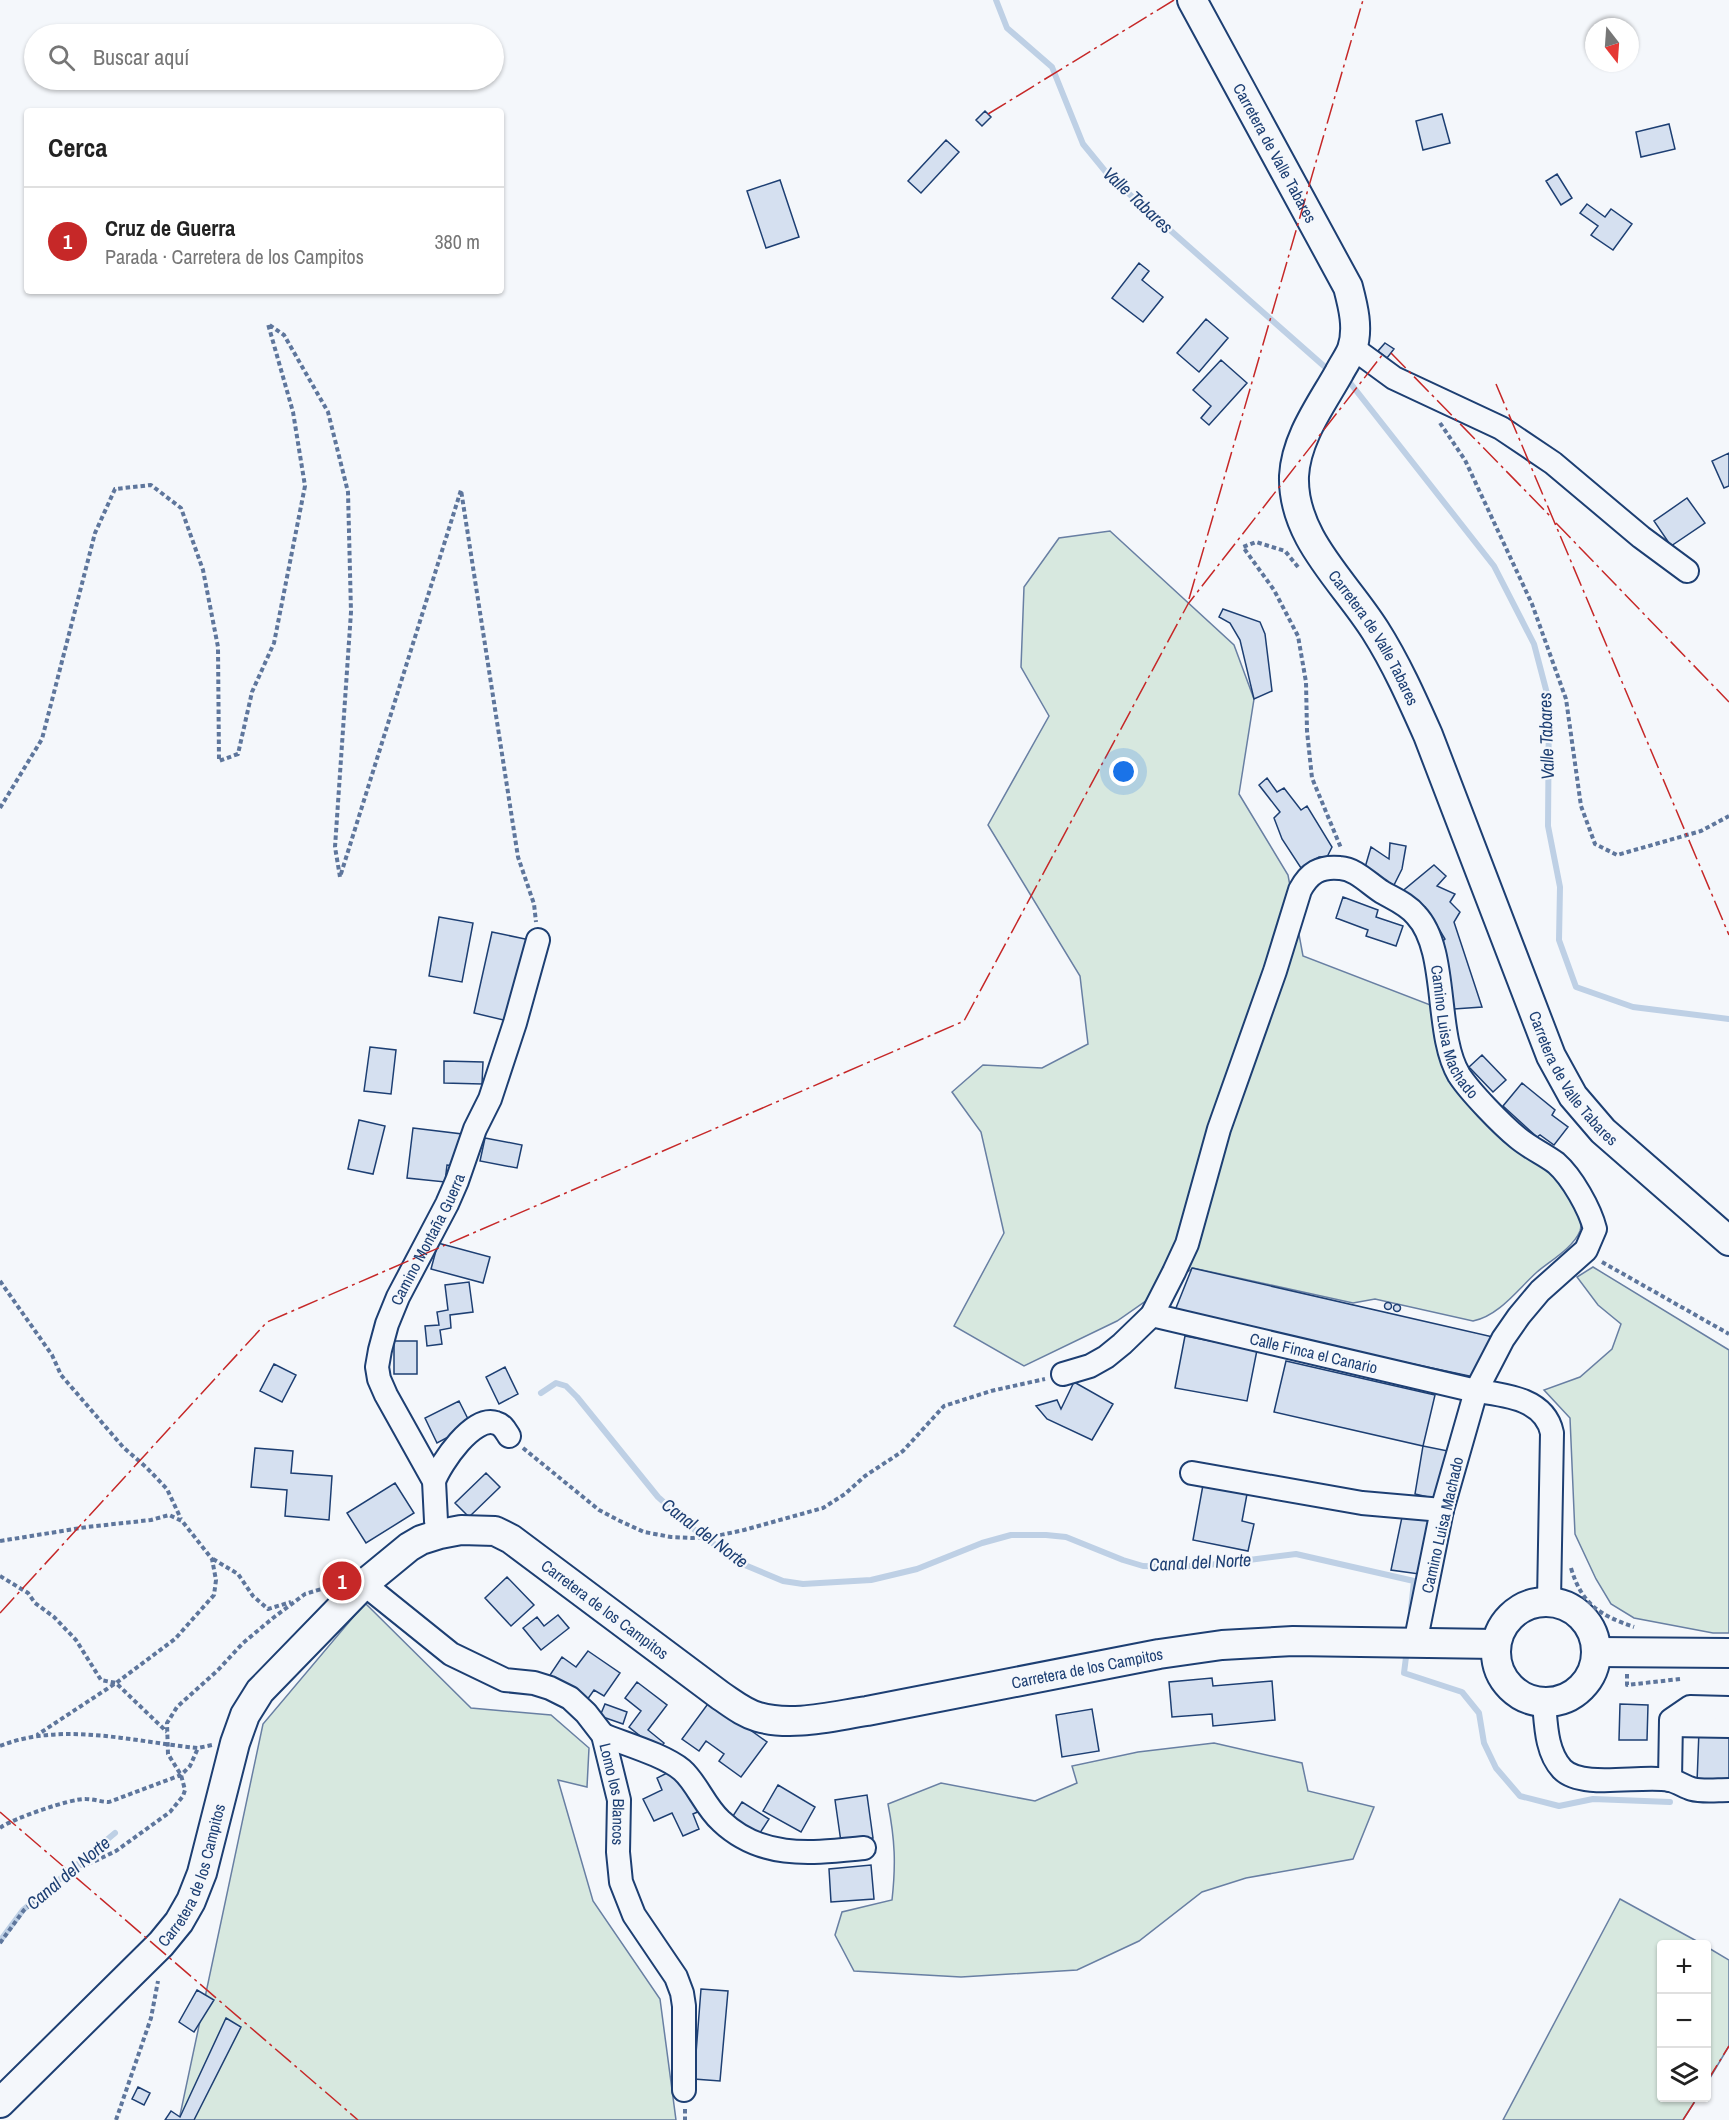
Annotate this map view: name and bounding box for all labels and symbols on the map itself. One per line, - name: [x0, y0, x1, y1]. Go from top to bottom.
- north arrow: [1585, 18, 1639, 72]
- street label: Carretera de Valle Tabares: [1228, 79, 1322, 227]
- water label: Valle Tabares: [1098, 161, 1178, 239]
- street label: Carretera de Valle Tabares: [1324, 565, 1424, 709]
- water label: Valle Tabares: [1532, 692, 1560, 780]
- your location: [1109, 757, 1138, 786]
- street label: Camino Luisa Machado: [1426, 963, 1484, 1103]
- street label: Carretera de Valle Tabares: [1524, 1008, 1623, 1150]
- street label: Camino Montaña Guerra: [385, 1170, 470, 1308]
- street label: Calle Finca el Canario: [1247, 1327, 1380, 1379]
- street label: Camino Luisa Machado: [1416, 1455, 1468, 1595]
- water label: Canal del Norte: [657, 1492, 753, 1574]
- water label: Canal del Norte: [1148, 1547, 1252, 1577]
- street label: Carretera de los Campitos: [537, 1554, 673, 1664]
- pin: 1: [322, 1558, 362, 1604]
- street label: Carretera de los Campitos: [1009, 1643, 1164, 1694]
- street label: Lomo los Blancos: [594, 1741, 630, 1845]
- street label: Carretera de los Campitos: [152, 1801, 230, 1951]
- water label: Canal del Norte: [21, 1830, 115, 1916]

